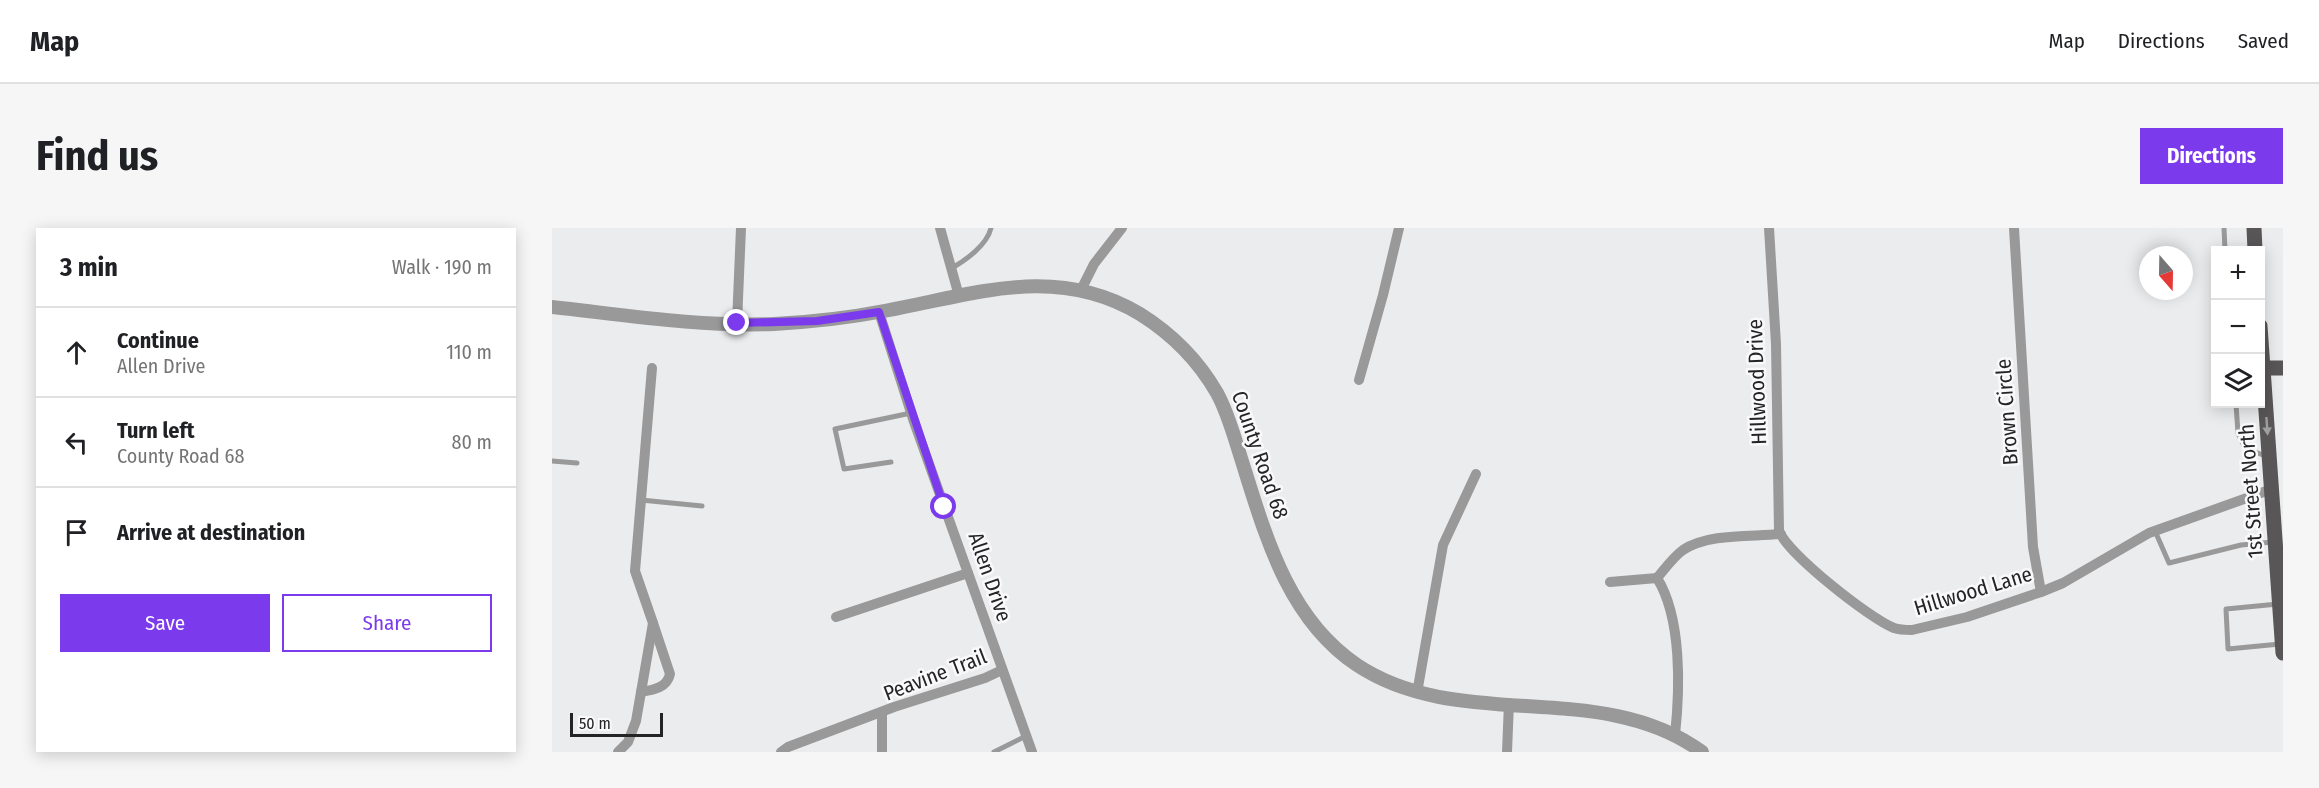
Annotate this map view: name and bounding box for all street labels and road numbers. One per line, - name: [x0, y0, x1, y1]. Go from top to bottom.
- street label: Hillwood Drive: [1742, 319, 1772, 445]
- street label: Brown Circle: [1990, 358, 2024, 466]
- street label: County Road 68: [1226, 387, 1294, 523]
- street label: 1st Street North: [2233, 423, 2269, 559]
- street label: Allen Drive: [963, 529, 1017, 625]
- street label: Hillwood Lane: [1911, 561, 2035, 621]
- street label: Peavine Trail: [880, 643, 991, 707]

